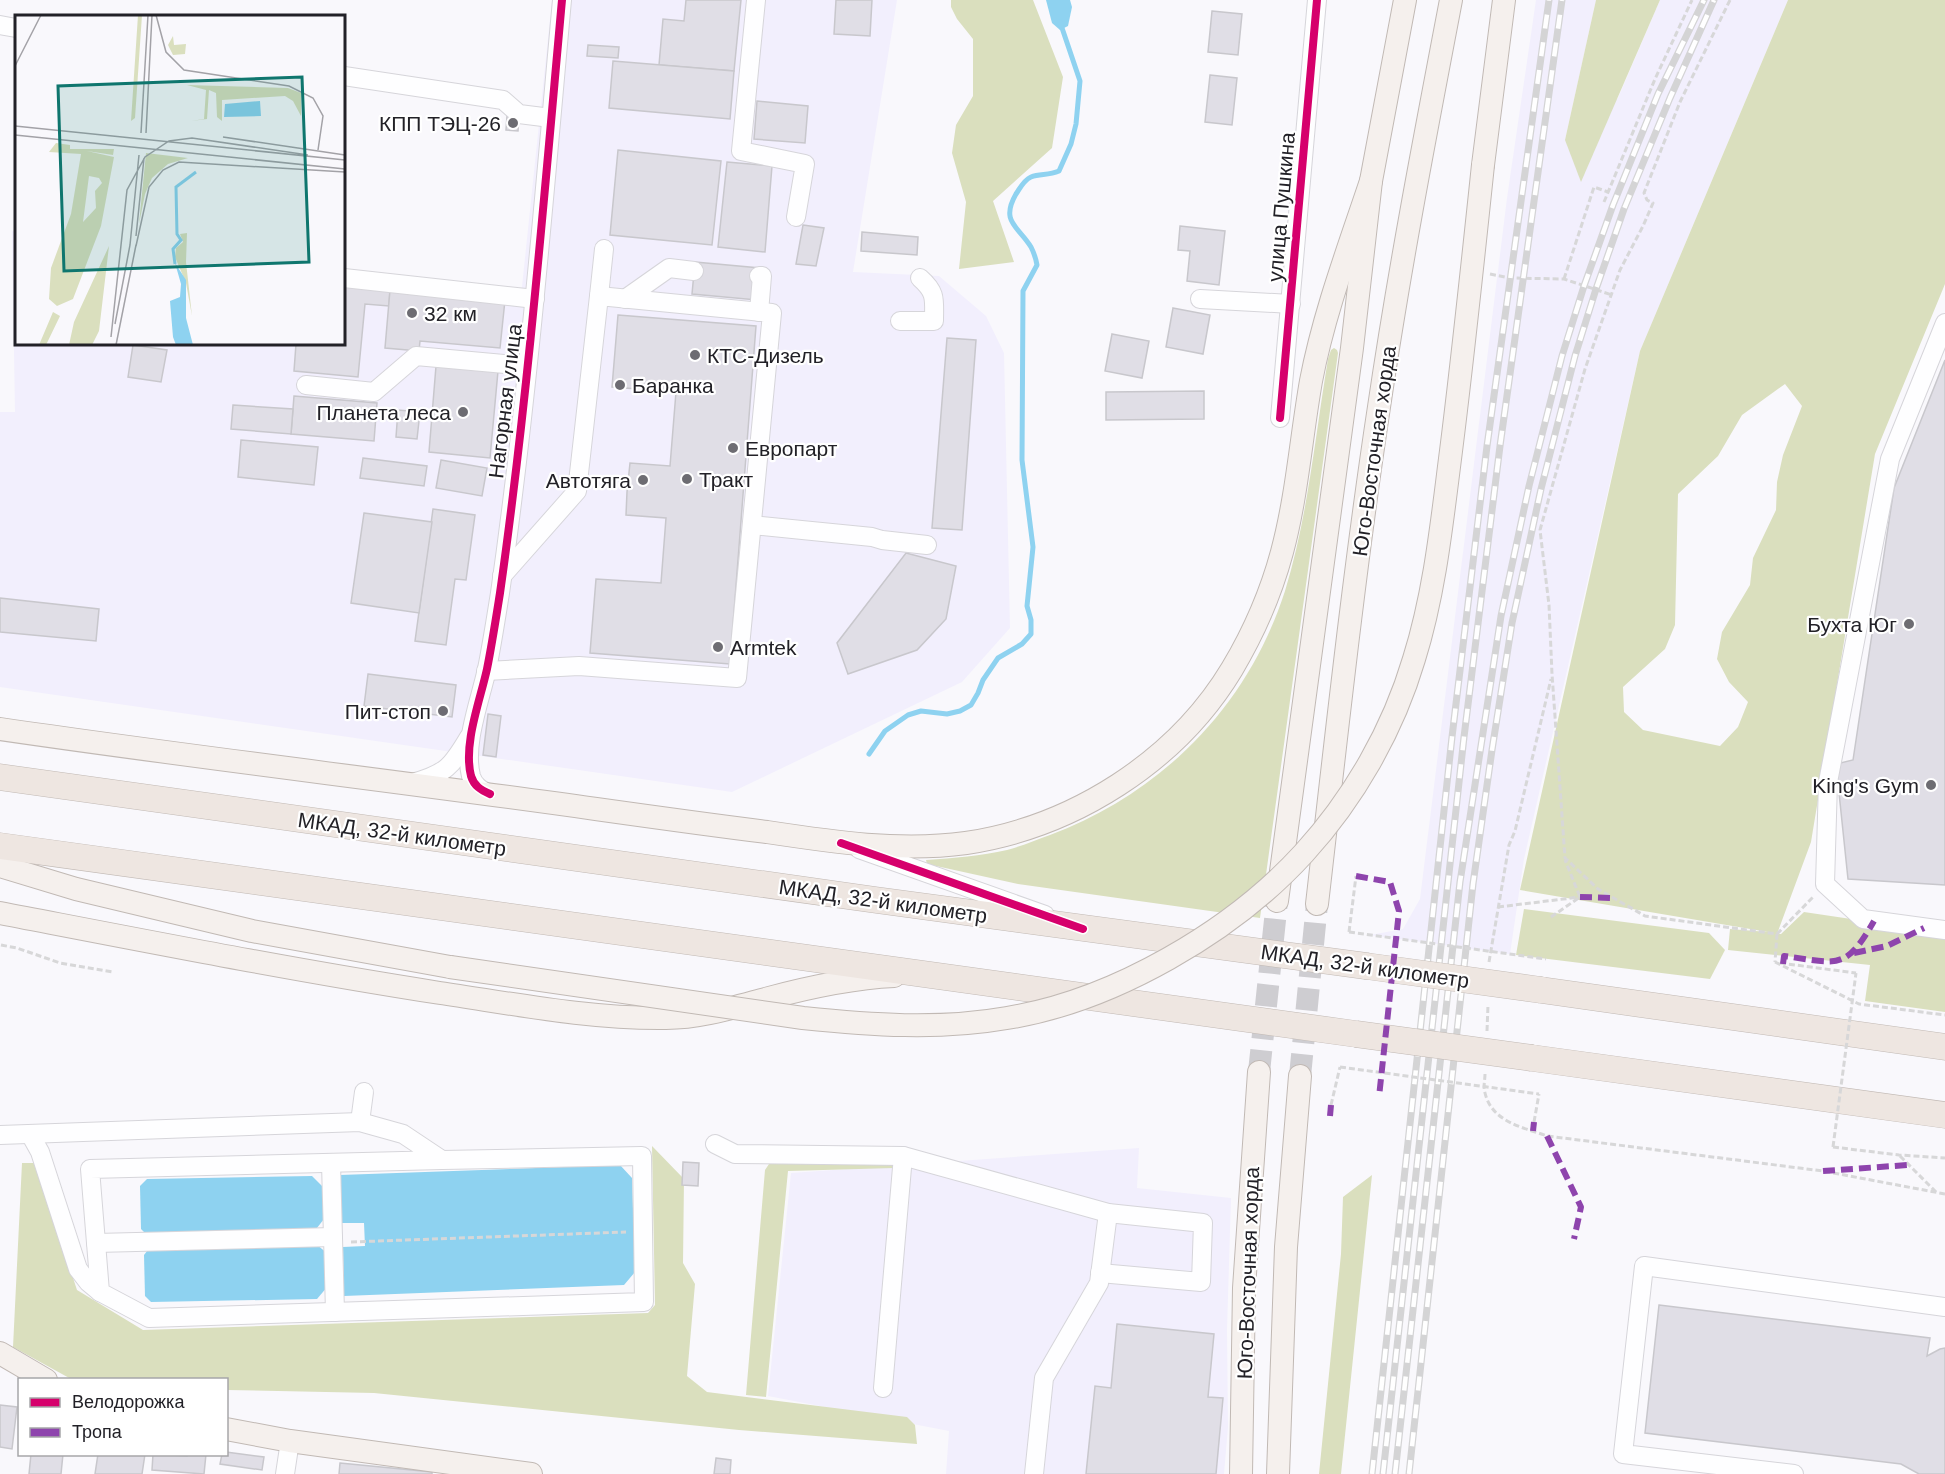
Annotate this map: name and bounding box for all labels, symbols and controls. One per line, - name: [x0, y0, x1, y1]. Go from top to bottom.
- inset map: [15, 15, 345, 345]
- place label: КПП ТЭЦ-26: [379, 112, 501, 135]
- marker: КПП ТЭЦ-26: [506, 116, 520, 130]
- street label: улица Пушкина: [1263, 131, 1299, 283]
- place label: 32 км: [424, 302, 477, 325]
- marker: 32 км: [405, 306, 419, 320]
- street label: Нагорная улица: [484, 322, 526, 480]
- place label: КТС-Дизель: [707, 344, 824, 367]
- street label: Юго-Восточная хорда: [1348, 344, 1400, 558]
- marker: КТС-Дизель: [688, 348, 702, 362]
- place label: Баранка: [632, 374, 714, 397]
- marker: Баранка: [613, 378, 627, 392]
- place label: Планета леса: [316, 401, 451, 424]
- marker: Планета леса: [456, 405, 470, 419]
- place label: Европарт: [745, 437, 838, 460]
- marker: Европарт: [726, 441, 740, 455]
- place label: Тракт: [699, 468, 753, 491]
- place label: Автотяга: [546, 469, 631, 492]
- marker: Тракт: [680, 472, 694, 486]
- marker: Автотяга: [636, 473, 650, 487]
- place label: Бухта Юг: [1807, 613, 1897, 636]
- marker: Бухта Юг: [1902, 617, 1916, 631]
- place label: Armtek: [730, 636, 797, 659]
- marker: Armtek: [711, 640, 725, 654]
- place label: Пит-стоп: [345, 700, 431, 723]
- marker: Пит-стоп: [436, 704, 450, 718]
- place label: King's Gym: [1812, 774, 1919, 797]
- marker: King's Gym: [1924, 778, 1938, 792]
- street label: МКАД, 32-й километр: [296, 808, 508, 860]
- street label: МКАД, 32-й километр: [777, 875, 989, 927]
- street label: МКАД, 32-й километр: [1259, 940, 1471, 992]
- street label: Юго-Восточная хорда: [1233, 1166, 1263, 1380]
- legend: [18, 1378, 228, 1456]
- text: Велодорожка: [72, 1392, 185, 1412]
- text: Тропа: [72, 1422, 123, 1442]

